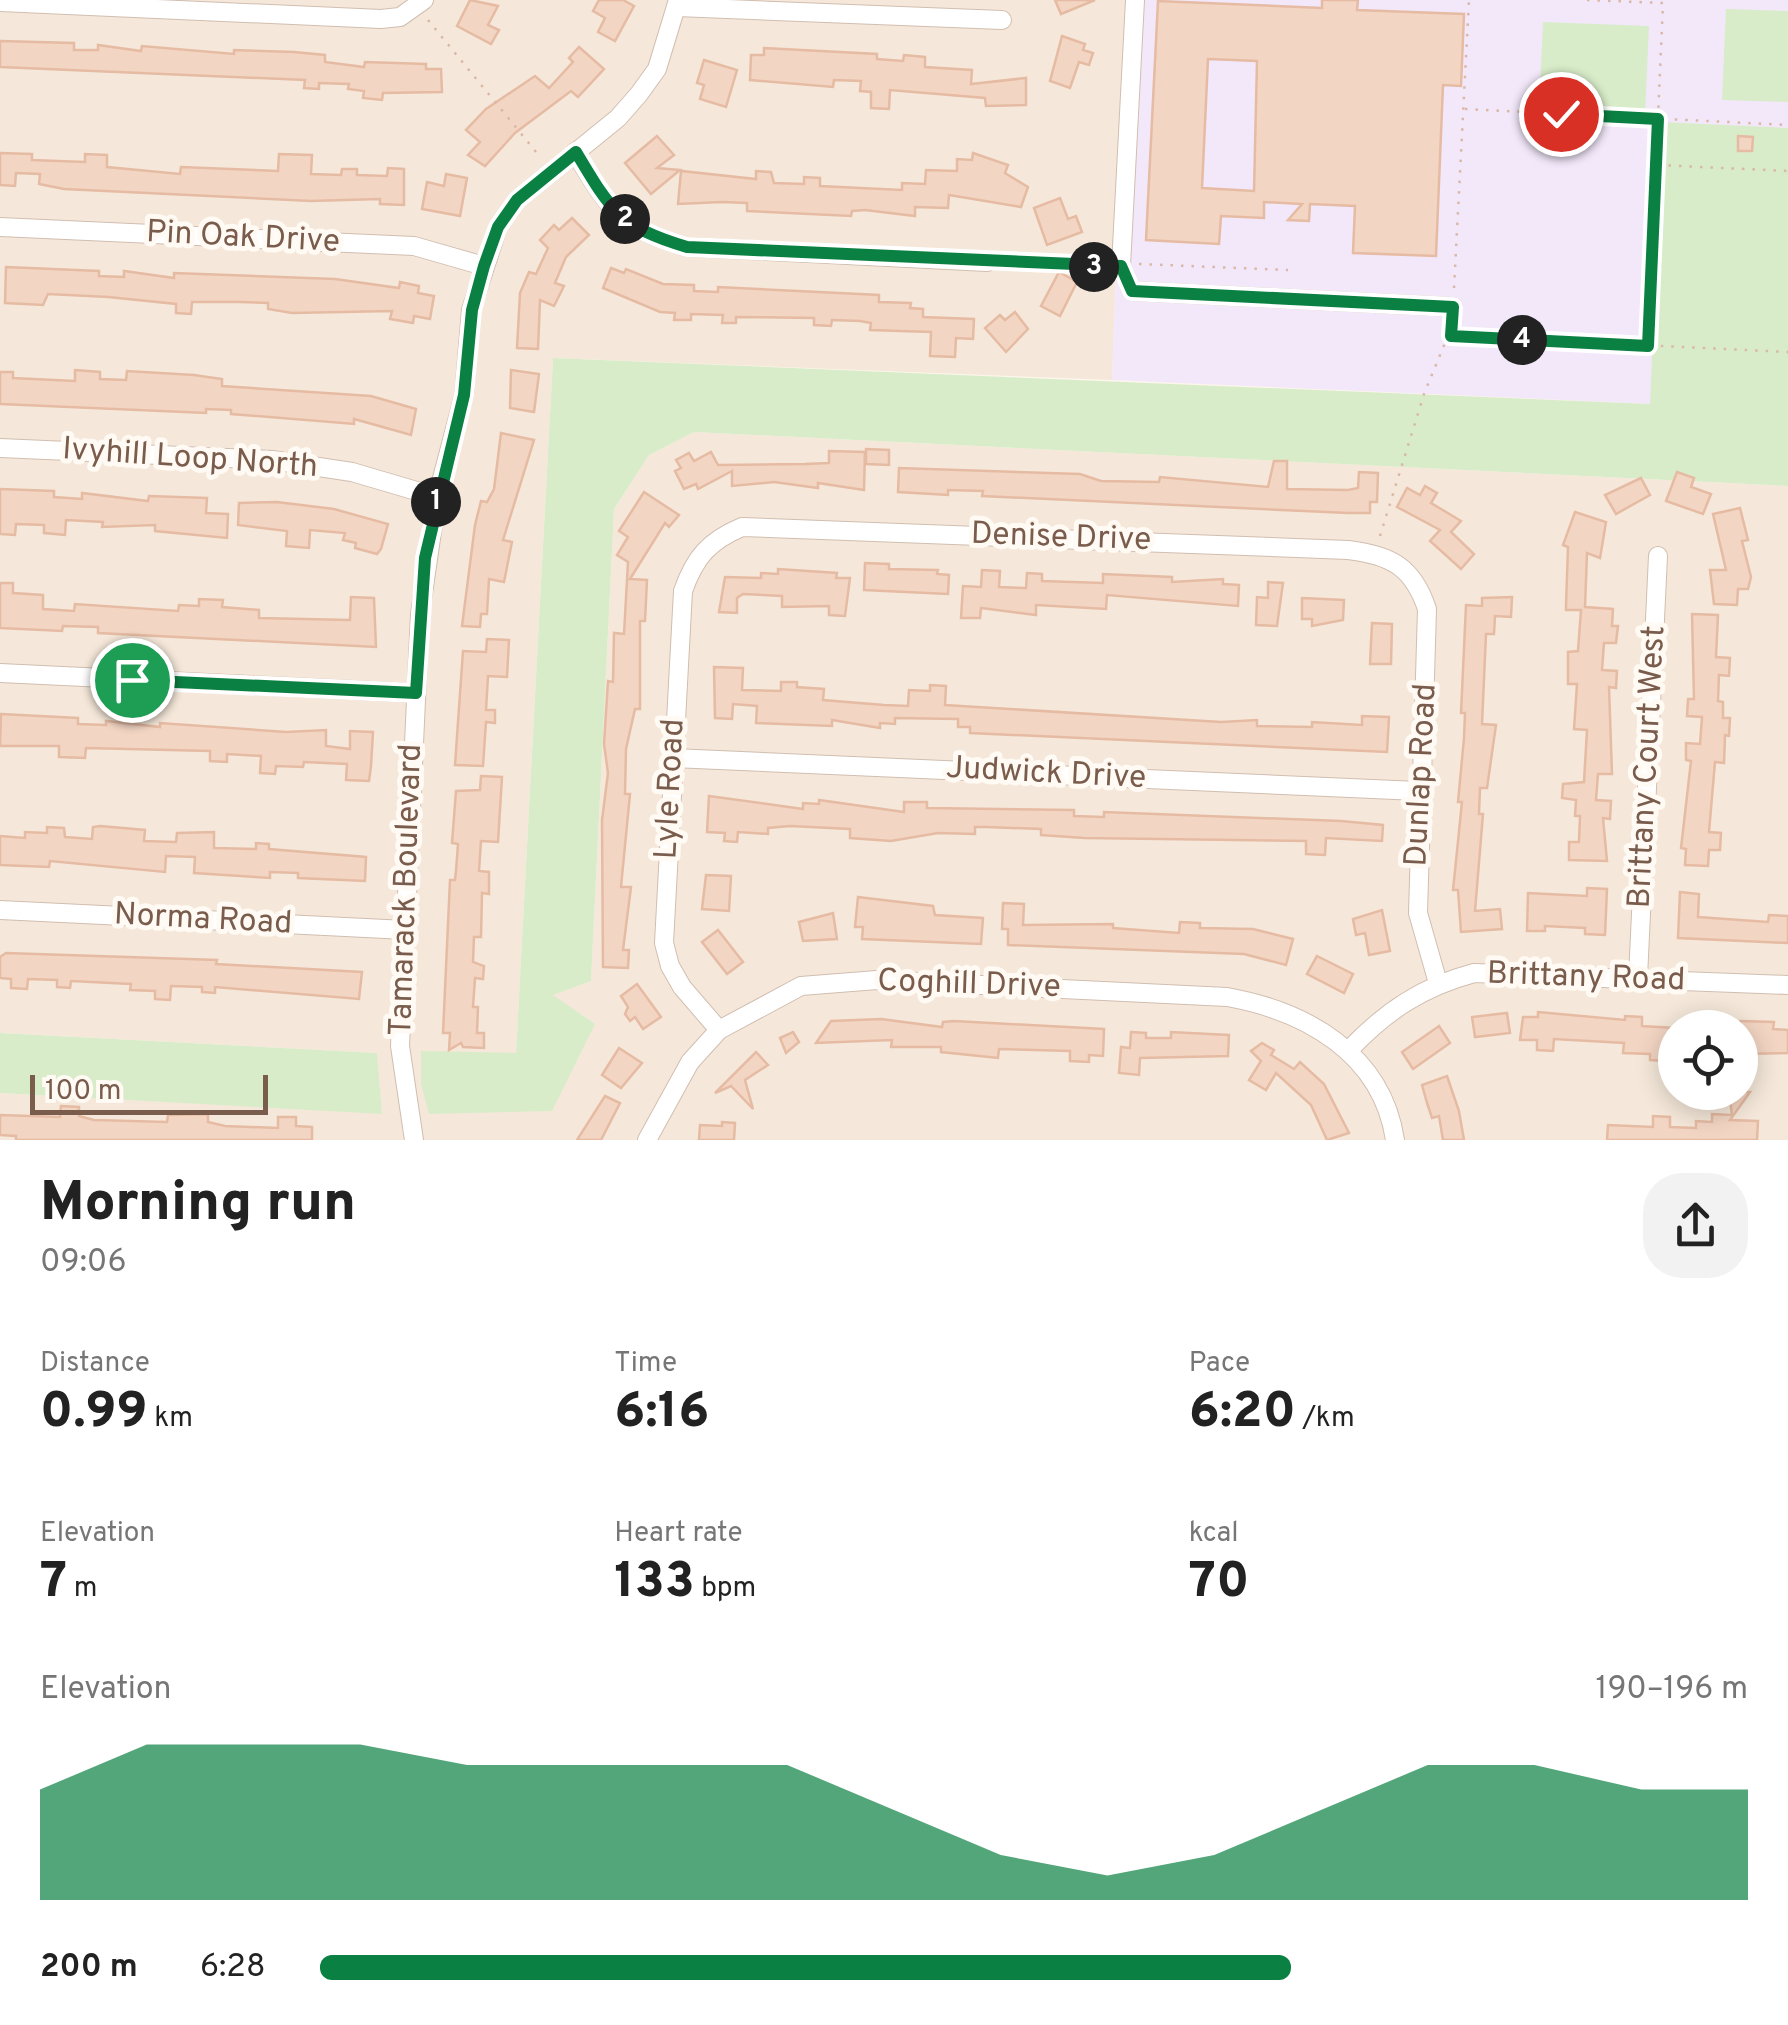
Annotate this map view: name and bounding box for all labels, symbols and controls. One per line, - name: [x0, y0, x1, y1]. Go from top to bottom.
- pin: [1519, 72, 1604, 157]
- icon: check: [1534, 87, 1589, 142]
- pin: 2: [600, 194, 650, 244]
- text: 2: [616, 201, 634, 237]
- street label: Pin Oak Drive: [145, 213, 341, 263]
- pin: 3: [1069, 242, 1119, 292]
- text: 3: [1086, 249, 1102, 285]
- pin: 4: [1497, 315, 1547, 365]
- text: 4: [1513, 322, 1531, 358]
- street label: Ivyhill Loop North: [61, 430, 319, 488]
- pin: 1: [411, 477, 461, 527]
- text: 1: [430, 484, 442, 520]
- street label: Denise Drive: [970, 515, 1152, 561]
- street label: Brittany Court West: [1621, 625, 1675, 909]
- pin: [90, 638, 175, 723]
- icon: arrive: [105, 653, 160, 708]
- street label: Dunlap Road: [1397, 682, 1447, 868]
- street label: Lyle Road: [647, 718, 695, 860]
- street label: Tamarack Boulevard: [382, 743, 432, 1037]
- street label: Judwick Drive: [945, 749, 1147, 799]
- street label: Norma Road: [113, 895, 293, 945]
- street label: Brittany Road: [1486, 955, 1686, 1001]
- street label: Coghill Drive: [877, 962, 1061, 1008]
- map controls: [1658, 1010, 1758, 1110]
- button: locate: [1658, 1010, 1758, 1110]
- scale bar: [30, 1070, 268, 1114]
- text: 100 m: [45, 1074, 121, 1110]
- text: Morning run: [40, 1170, 356, 1240]
- button: share: [1643, 1173, 1748, 1278]
- text: 09:06: [40, 1243, 127, 1283]
- text: Distance: [40, 1346, 150, 1382]
- text: Time: [614, 1346, 677, 1382]
- text: Pace: [1189, 1346, 1250, 1382]
- text: 0.99: [40, 1382, 148, 1445]
- text: 6:16: [614, 1382, 709, 1445]
- text: 6:20: [1189, 1382, 1296, 1445]
- text: km: [148, 1401, 193, 1437]
- text: /km: [1296, 1401, 1355, 1437]
- text: Elevation: [40, 1516, 155, 1552]
- text: Heart rate: [614, 1516, 742, 1552]
- text: kcal: [1189, 1516, 1238, 1552]
- text: 7: [40, 1552, 67, 1615]
- text: 133: [614, 1552, 695, 1615]
- text: 70: [1189, 1552, 1249, 1615]
- text: m: [67, 1571, 97, 1607]
- text: bpm: [695, 1571, 756, 1607]
- text: Elevation: [40, 1670, 172, 1710]
- text: 190–196 m: [1596, 1670, 1748, 1710]
- text: 200 m: [40, 1948, 138, 1988]
- text: 6:28: [200, 1948, 265, 1988]

